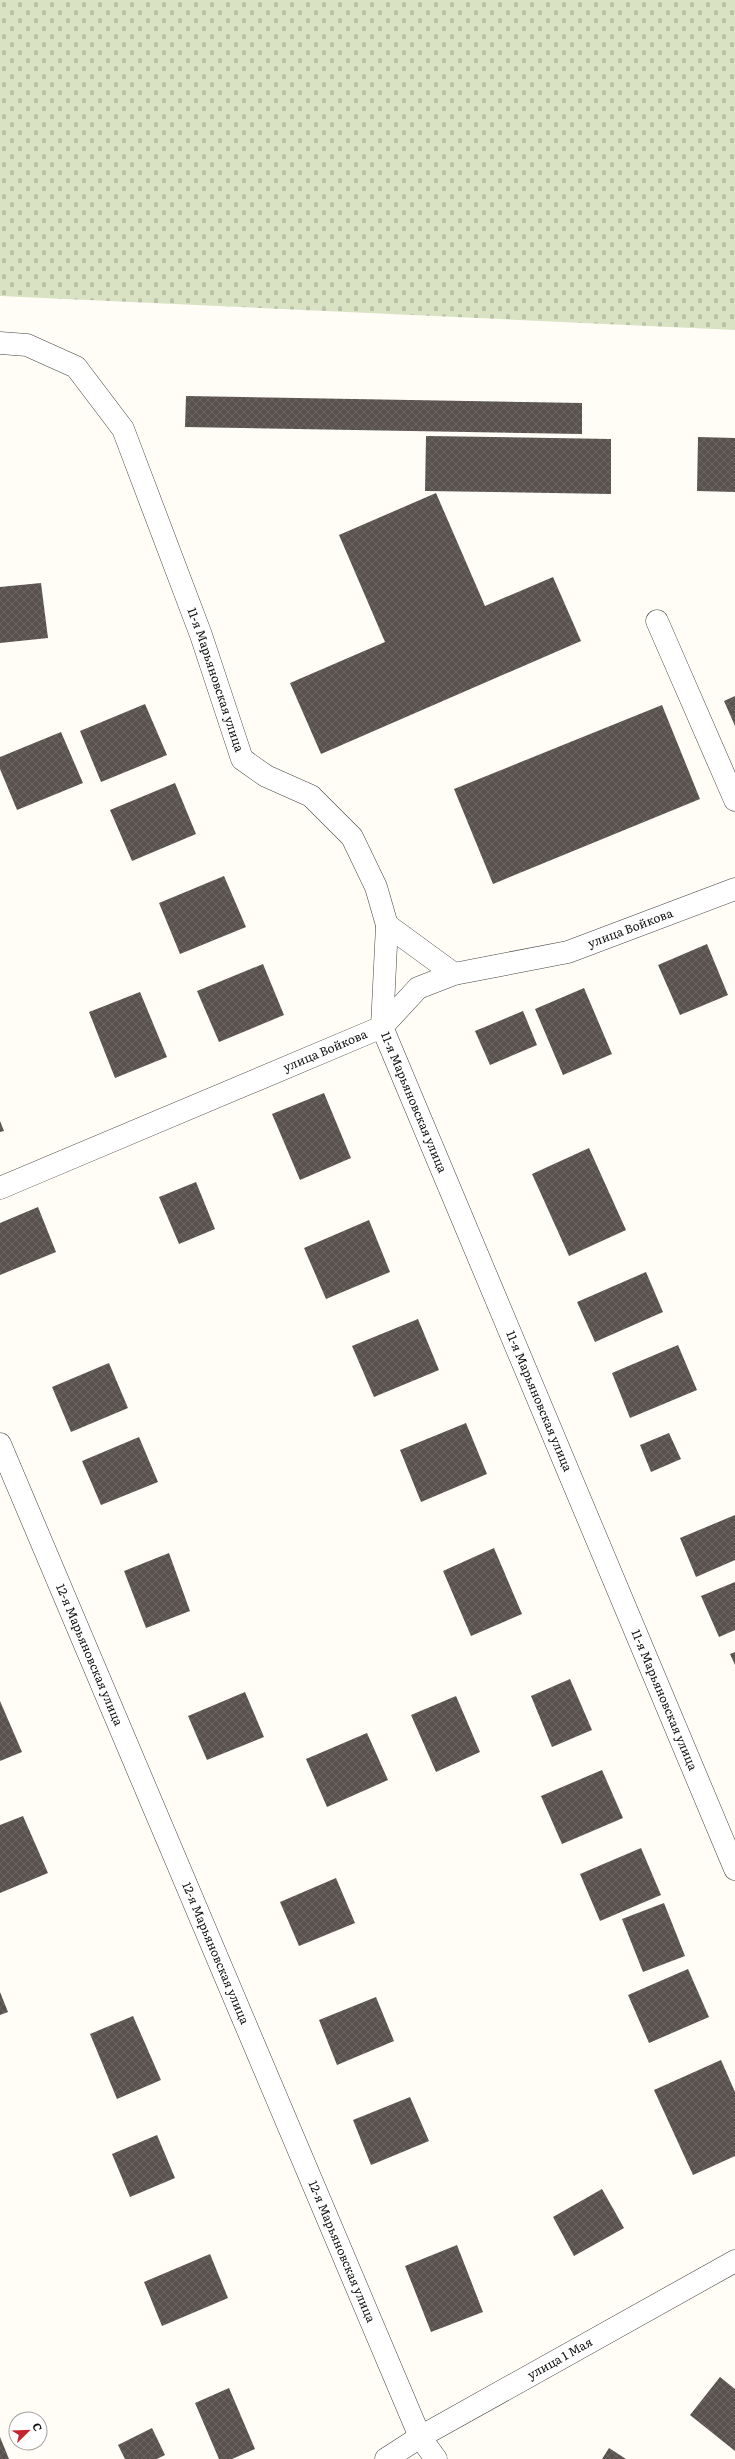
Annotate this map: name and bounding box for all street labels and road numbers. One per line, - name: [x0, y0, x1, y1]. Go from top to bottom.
- street label: 11-я Марьяновская улица: [183, 605, 249, 755]
- street label: улица Войкова: [585, 903, 676, 952]
- street label: улица Войкова: [280, 1024, 370, 1076]
- street label: 11-я Марьяновская улица: [377, 1029, 452, 1176]
- street label: 11-я Марьяновская улица: [502, 1328, 578, 1475]
- street label: 12-я Марьяновская улица: [52, 1581, 128, 1729]
- street label: 11-я Марьяновская улица: [627, 1626, 703, 1773]
- street label: 12-я Марьяновская улица: [178, 1879, 255, 2027]
- street label: 12-я Марьяновская улица: [305, 2178, 381, 2326]
- street label: улица 1 Мая: [524, 2332, 596, 2383]

